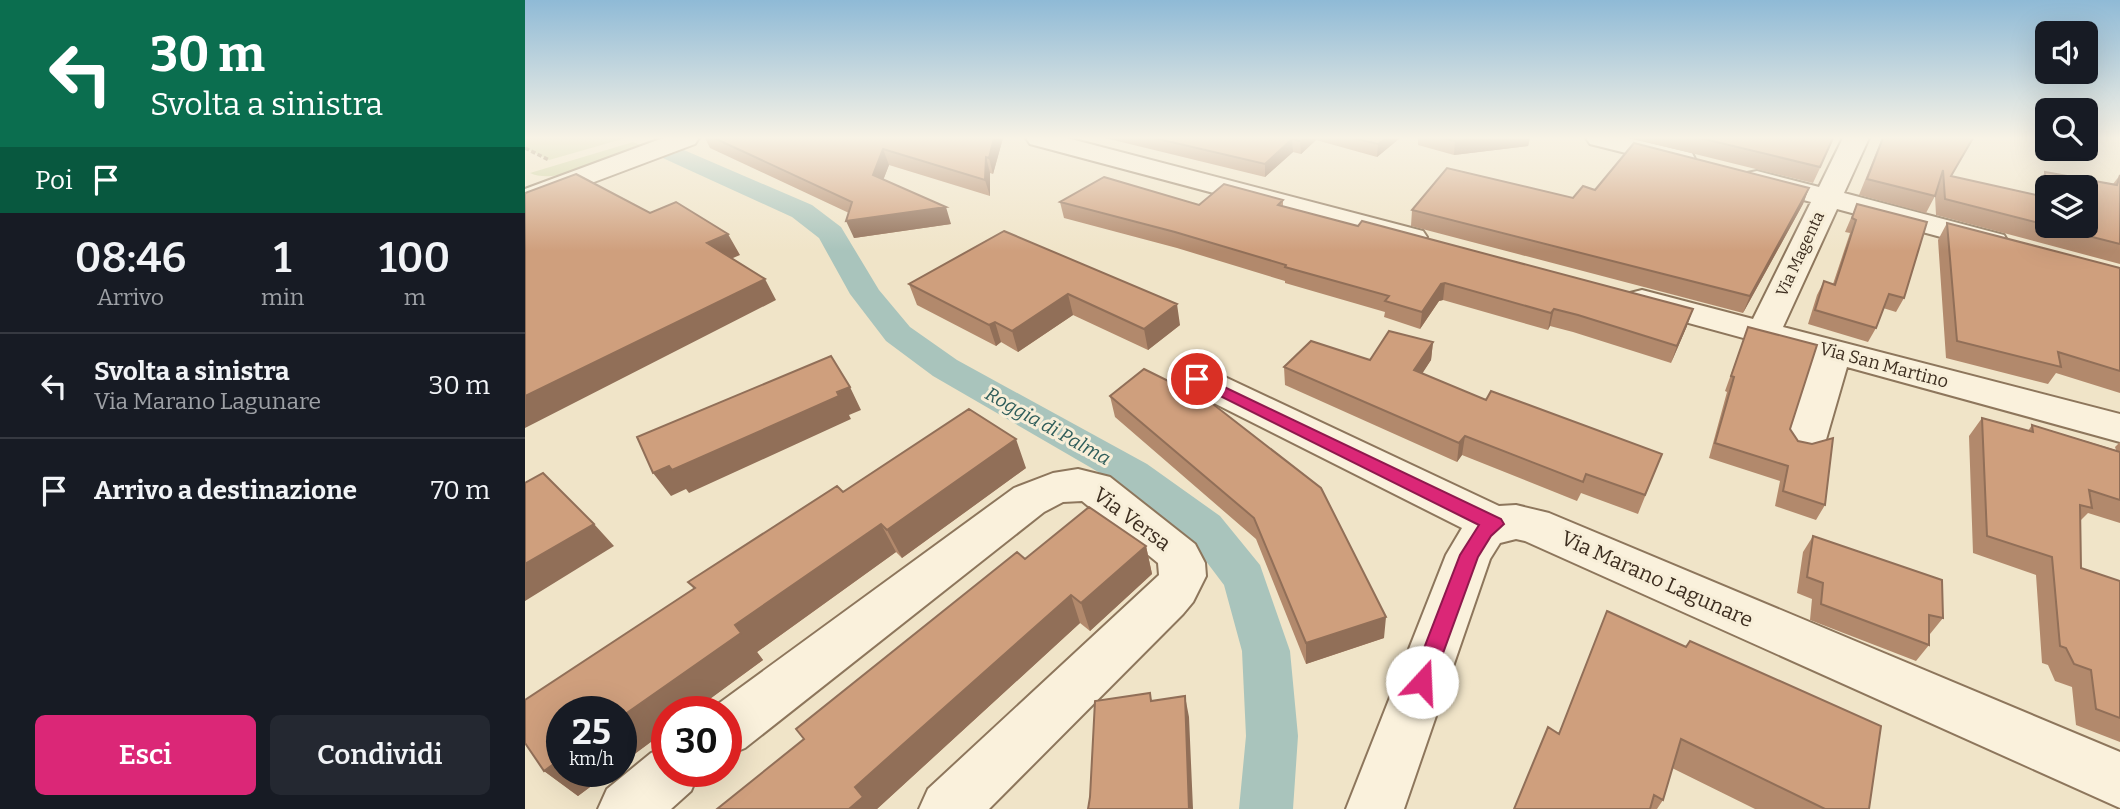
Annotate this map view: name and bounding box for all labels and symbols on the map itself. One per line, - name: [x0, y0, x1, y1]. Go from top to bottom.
- street label: Via Magenta: [1772, 208, 1828, 300]
- street label: Via San Martino: [1817, 337, 1951, 393]
- pin: [1167, 349, 1227, 409]
- water label: Roggia di Palma: [981, 382, 1115, 470]
- street label: Via Versa: [1088, 481, 1176, 557]
- street label: Via Marano Lagunare: [1557, 525, 1757, 633]
- position arrow: [1385, 645, 1459, 719]
- speed limit sign: 30: [651, 696, 742, 787]

